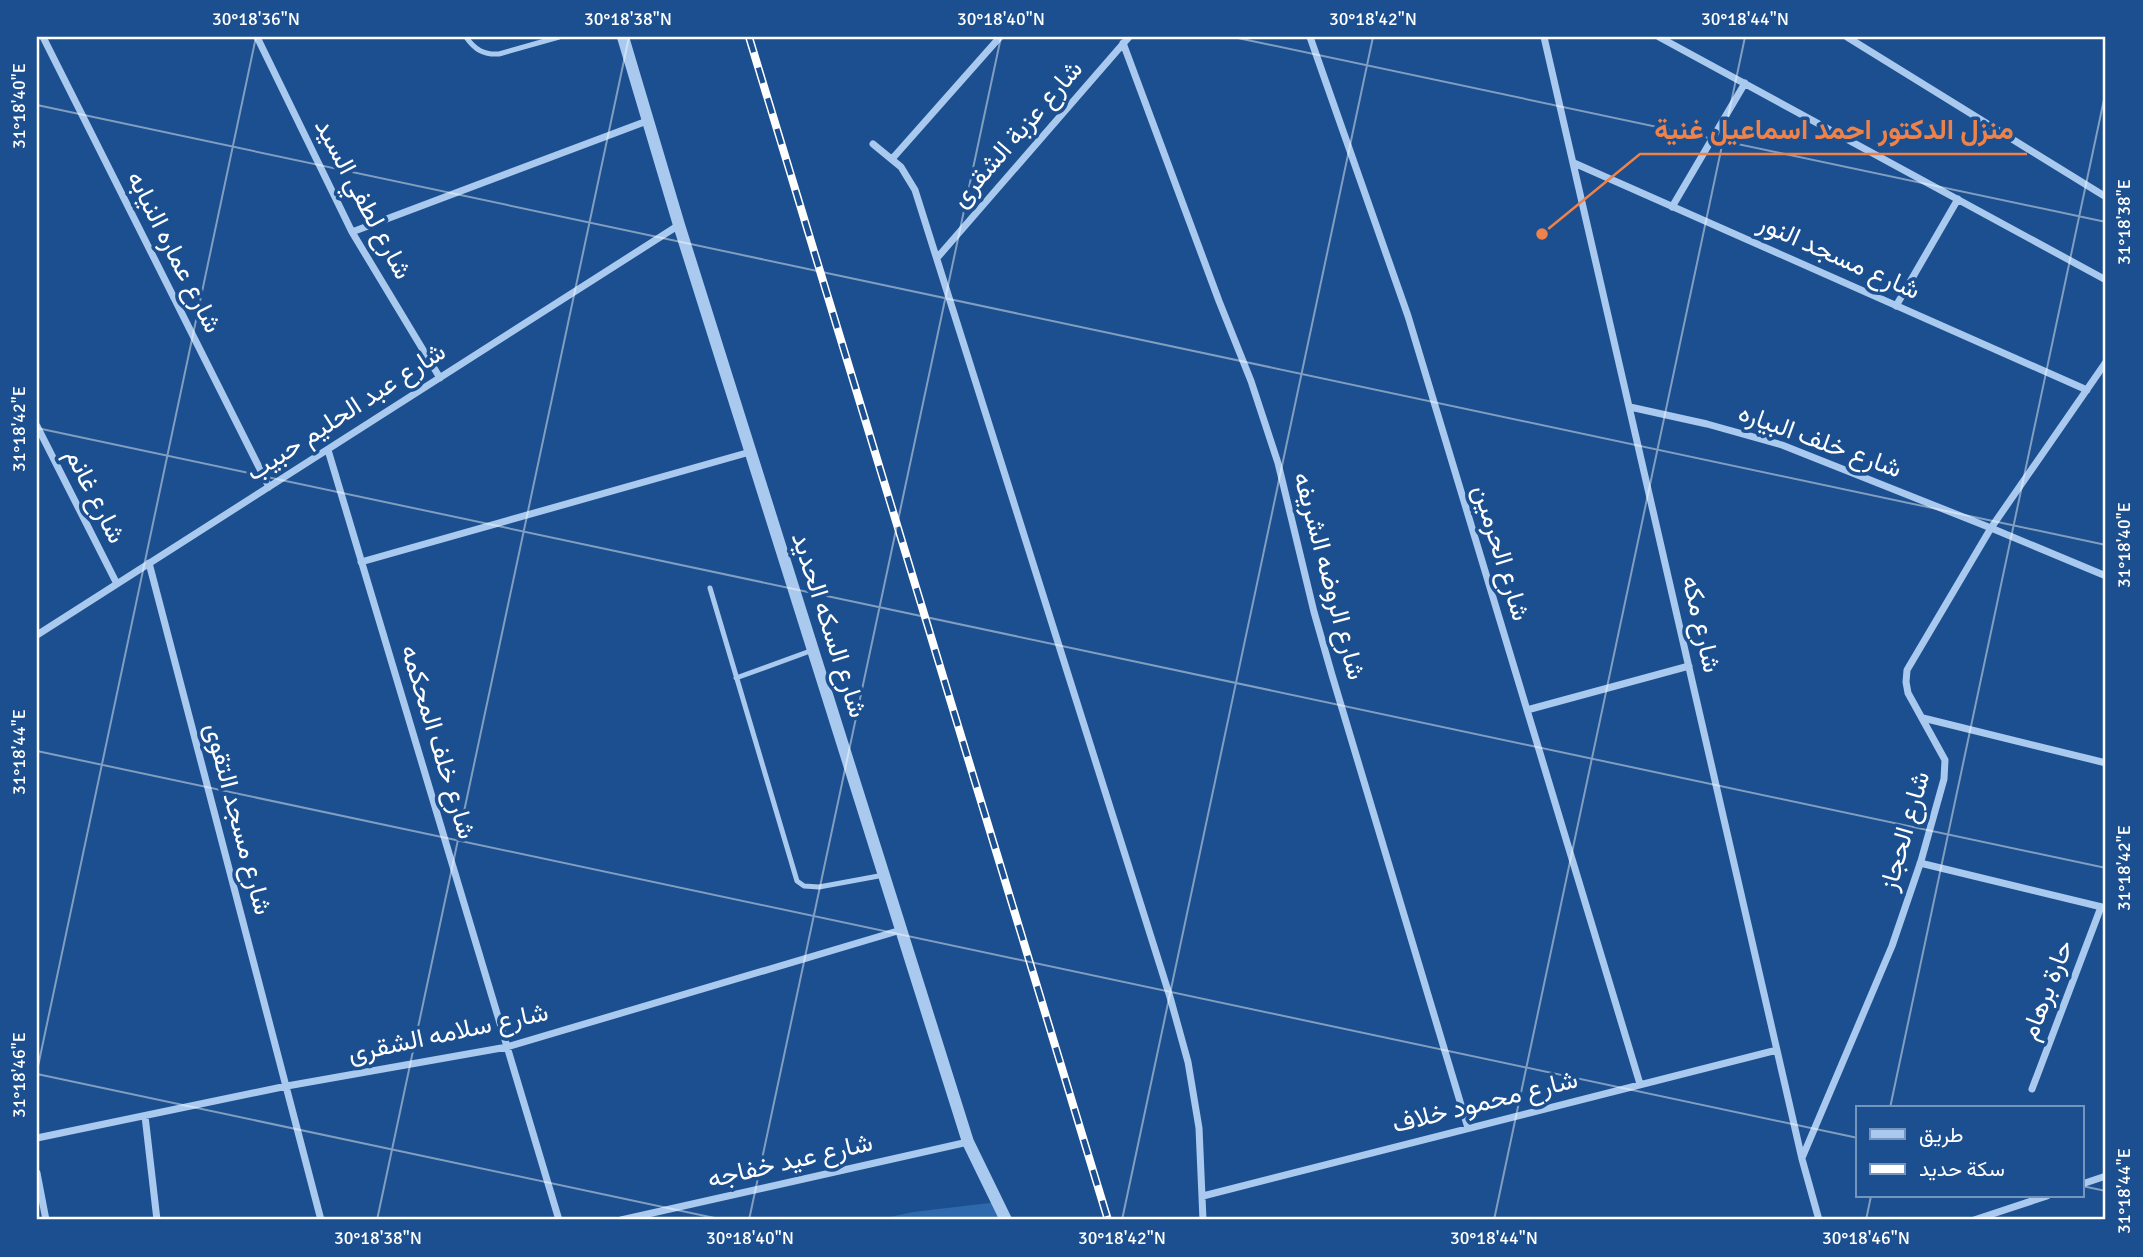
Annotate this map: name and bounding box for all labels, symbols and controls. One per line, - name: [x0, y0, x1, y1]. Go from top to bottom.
- text: 30°18'36"N: [212, 8, 300, 30]
- text: 30°18'38"N: [584, 8, 672, 30]
- text: 30°18'40"N: [957, 8, 1045, 30]
- text: 30°18'42"N: [1329, 8, 1417, 30]
- text: 30°18'44"N: [1701, 8, 1789, 30]
- street label: شارع عزبة الشقرى: [944, 54, 1090, 215]
- text: 31°18'40"E: [8, 63, 30, 149]
- callout: منزل الدكتور احمد اسماعيل غنية: [1640, 105, 2027, 154]
- street label: شارع لطفي السيد: [304, 113, 419, 287]
- text: منزل الدكتور احمد اسماعيل غنية: [1654, 113, 2014, 147]
- street label: شارع عماره النيابه: [119, 166, 229, 339]
- text: 31°18'38"E: [2113, 179, 2135, 265]
- street label: شارع مسجد النور: [1752, 207, 1925, 308]
- street label: شارع عبد الحليم حبيب: [240, 336, 452, 489]
- text: 31°18'42"E: [8, 386, 30, 472]
- street label: شارع خلف البياره: [1734, 397, 1906, 486]
- street label: شارع غانم: [57, 443, 132, 549]
- street label: شارع الروضه الشريفه: [1285, 469, 1372, 684]
- street label: شارع الحرمين: [1464, 481, 1537, 625]
- text: 31°18'40"E: [2113, 502, 2135, 588]
- street label: شارع السكه الحديد: [783, 528, 874, 722]
- street label: شارع مكه: [1673, 572, 1728, 676]
- street label: شارع خلف المحكمه: [392, 641, 483, 843]
- text: 31°18'44"E: [8, 709, 30, 795]
- street label: شارع مسجد التقوى: [196, 720, 279, 919]
- street label: شارع الحجاز: [1872, 768, 1938, 896]
- text: 31°18'42"E: [2113, 825, 2135, 911]
- street label: حارة برهام: [2013, 935, 2081, 1045]
- street label: شارع سلامه الشقرى: [345, 996, 551, 1071]
- text: 31°18'46"E: [8, 1032, 30, 1118]
- street label: شارع محمود خلاف: [1389, 1064, 1581, 1141]
- legend: [1856, 1106, 2084, 1198]
- text: طريق: [1919, 1122, 1964, 1148]
- street label: شارع عيد خفاجه: [704, 1126, 876, 1197]
- text: 31°18'44"E: [2113, 1148, 2135, 1234]
- text: سكة حديد: [1919, 1156, 2005, 1182]
- text: 30°18'38"N: [334, 1227, 422, 1249]
- text: 30°18'40"N: [706, 1227, 794, 1249]
- text: 30°18'42"N: [1078, 1227, 1166, 1249]
- text: 30°18'44"N: [1450, 1227, 1538, 1249]
- text: 30°18'46"N: [1822, 1227, 1910, 1249]

